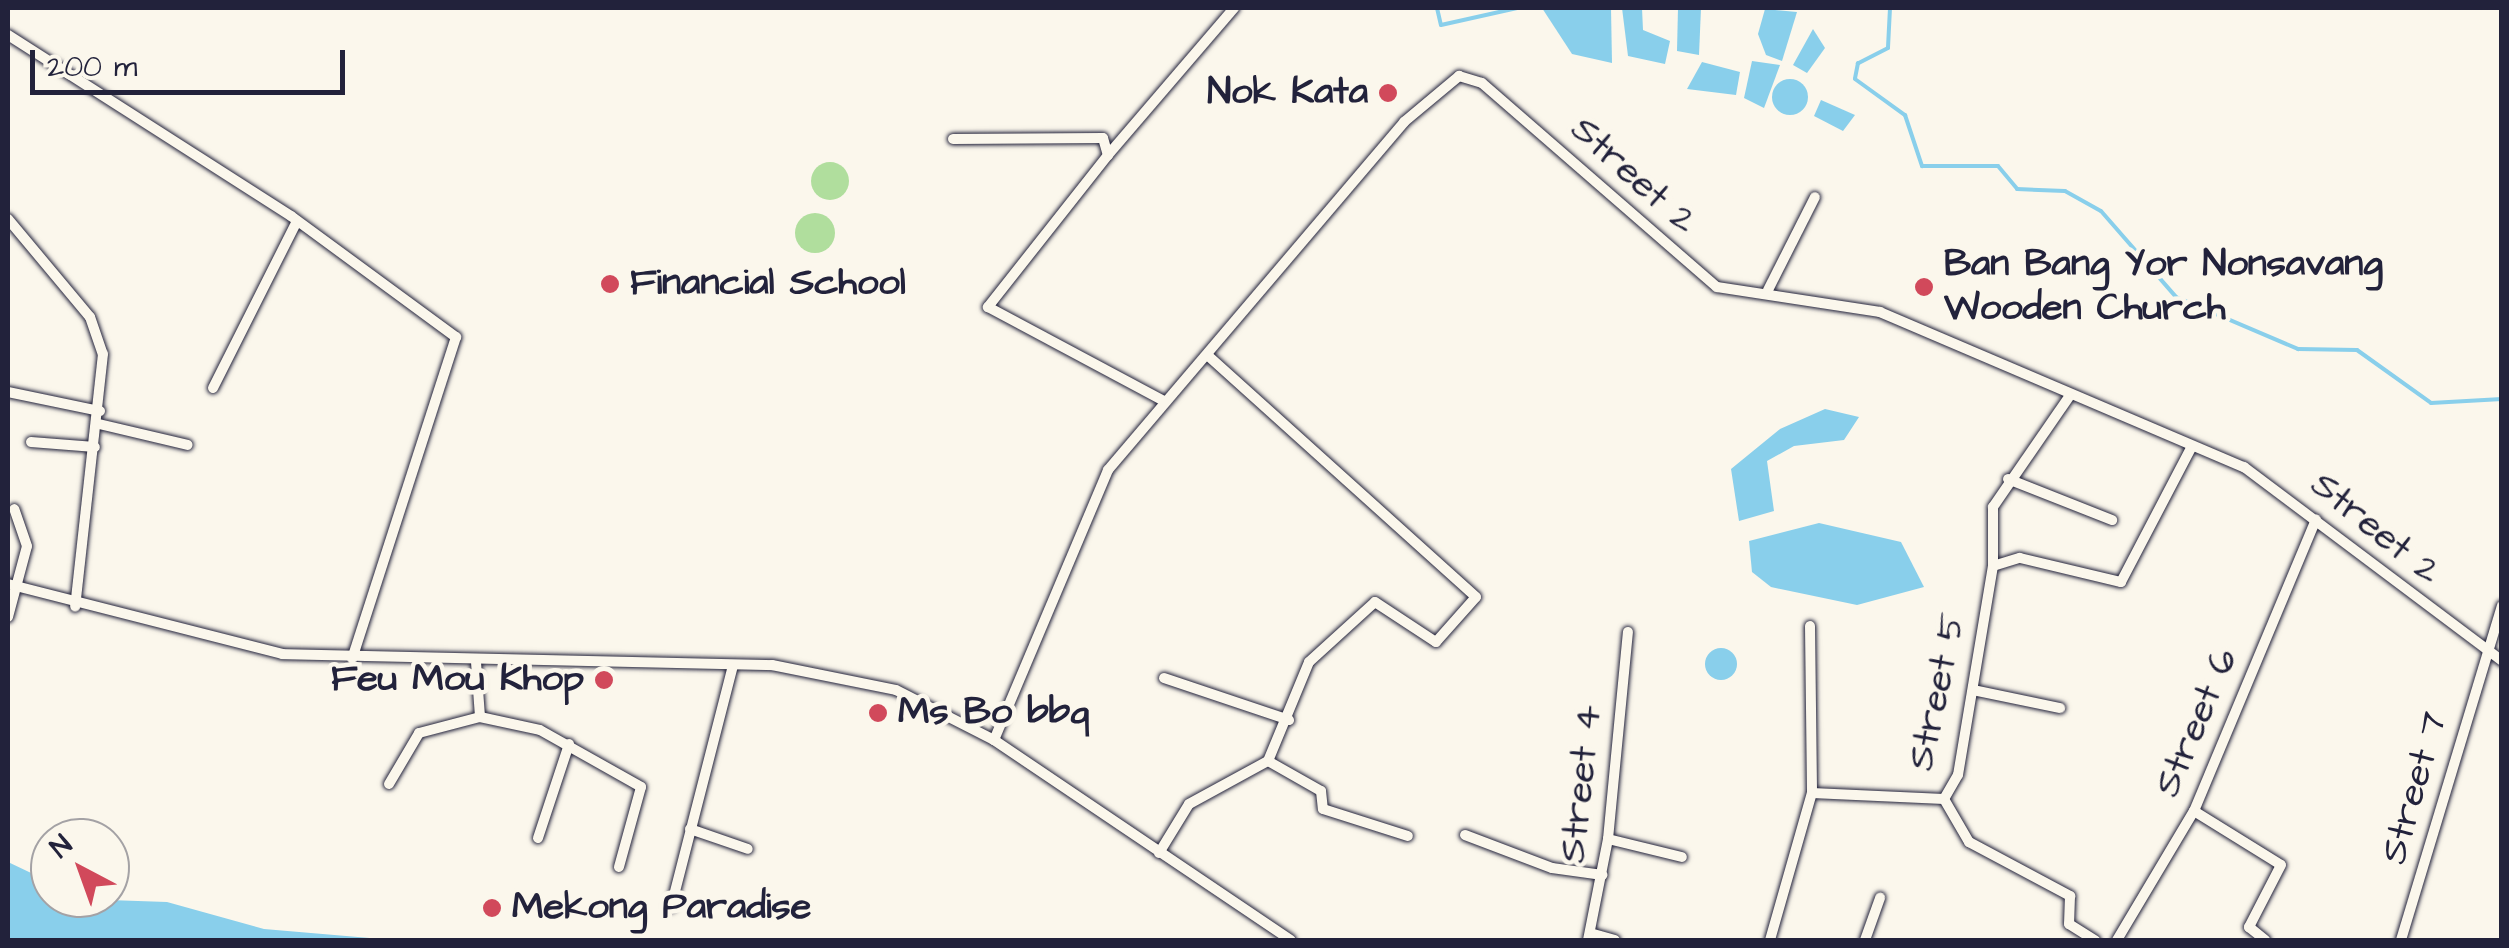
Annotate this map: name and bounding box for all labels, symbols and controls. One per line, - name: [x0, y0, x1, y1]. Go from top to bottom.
- scale bar: [35, 30, 350, 92]
- text: 200 m: [47, 46, 137, 88]
- place label: Nok Kata: [1207, 70, 1368, 116]
- marker: Nok Kata: [1377, 82, 1399, 104]
- street label: Street 2: [1560, 107, 1706, 245]
- place label: Ban Bang Yor Nonsavang Wooden Church: [1944, 242, 2383, 332]
- place label: Financial School: [630, 261, 906, 307]
- marker: Financial School: [599, 273, 621, 295]
- marker: Ban Bang Yor Nonsavang Wooden Church: [1913, 276, 1935, 298]
- street label: Street 2: [2301, 463, 2449, 595]
- street label: Street 5: [1899, 609, 1977, 775]
- street label: Street 6: [2145, 642, 2249, 804]
- place label: Feu Mou Khop: [331, 657, 584, 703]
- marker: Feu Mou Khop: [593, 669, 615, 691]
- place label: Ms Bo bbq: [898, 690, 1090, 736]
- marker: Ms Bo bbq: [867, 702, 889, 724]
- street label: Street 4: [1551, 703, 1613, 865]
- street label: Street 7: [2372, 707, 2458, 869]
- north arrow: [30, 818, 130, 918]
- text: N: [42, 826, 81, 867]
- place label: Mekong Paradise: [512, 885, 811, 931]
- marker: Mekong Paradise: [481, 897, 503, 919]

